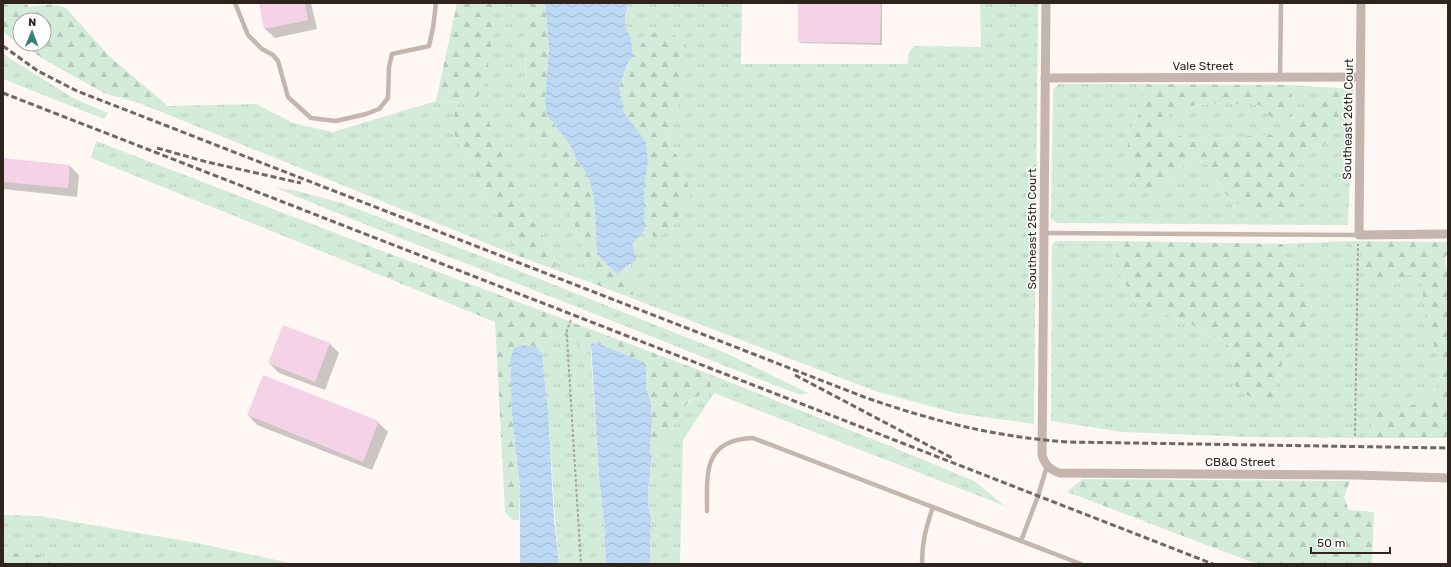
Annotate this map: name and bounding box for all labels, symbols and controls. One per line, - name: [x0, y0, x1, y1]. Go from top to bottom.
- north arrow: [12, 12, 52, 52]
- text: N: [28, 16, 36, 29]
- street label: Southeast 26th Court: [1340, 58, 1356, 180]
- street label: Vale Street: [1172, 59, 1234, 73]
- street label: Southeast 25th Court: [1025, 168, 1039, 290]
- street label: CB&Q Street: [1205, 455, 1275, 469]
- scale bar: [1311, 529, 1390, 555]
- text: 50 m: [1317, 536, 1345, 550]

